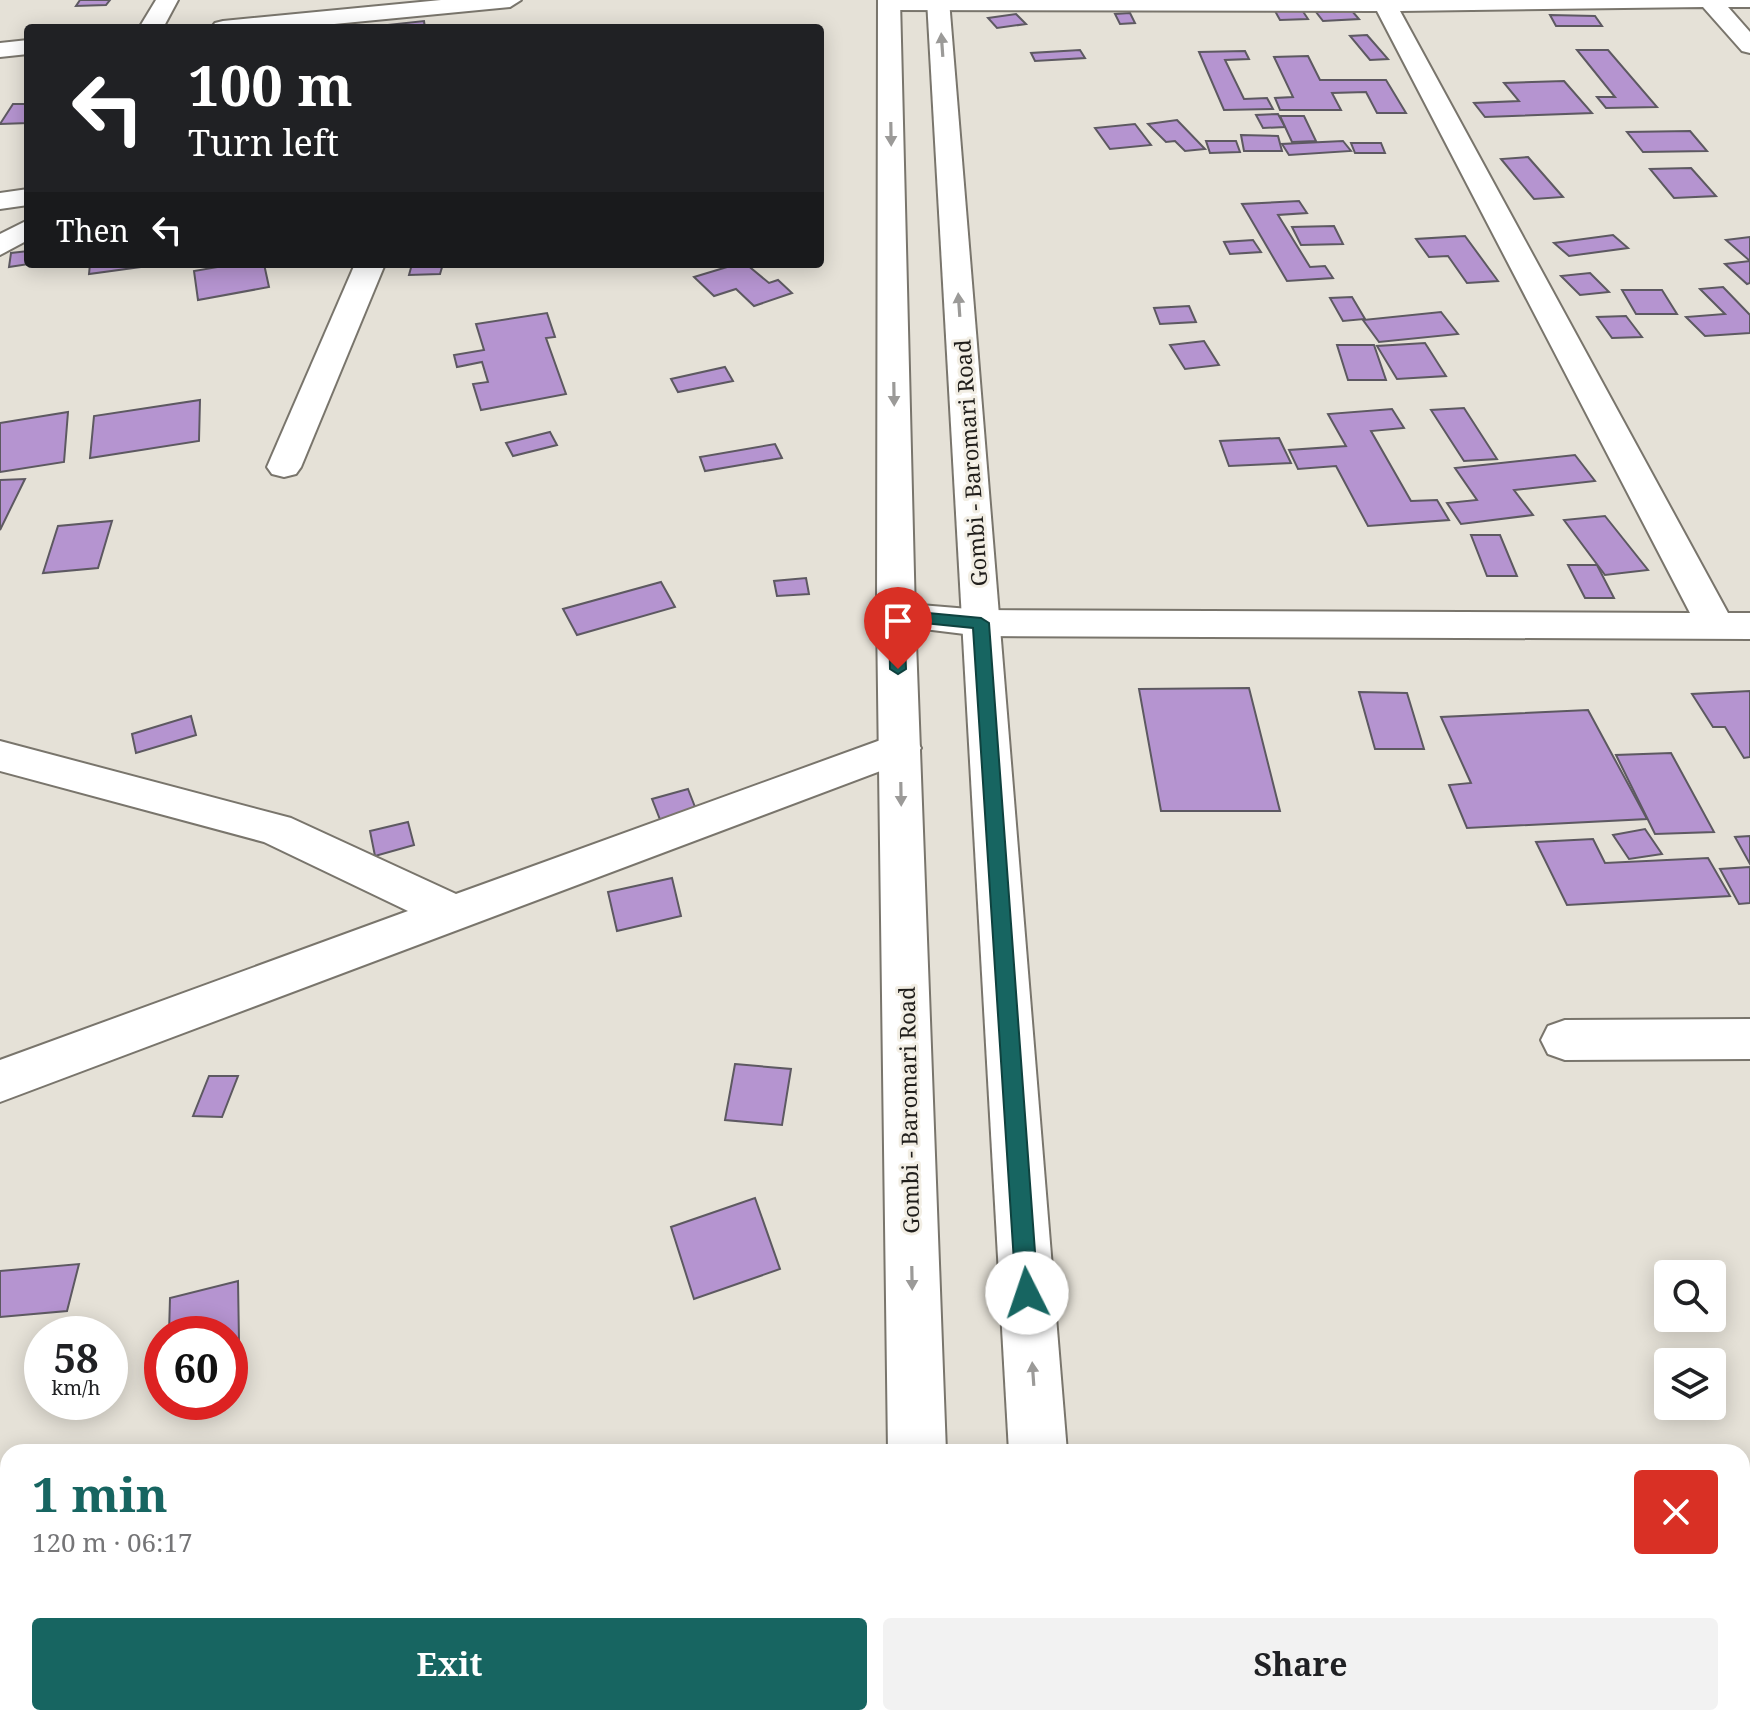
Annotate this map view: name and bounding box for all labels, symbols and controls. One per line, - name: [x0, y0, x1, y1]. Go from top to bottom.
- one-way arrow: [935, 32, 948, 57]
- text: 100 m: [188, 46, 353, 122]
- icon: left: [56, 56, 160, 160]
- text: Turn left: [188, 118, 339, 167]
- one-way arrow: [885, 122, 897, 147]
- icon: left: [145, 208, 189, 252]
- text: Then: [56, 210, 129, 251]
- one-way arrow: [952, 292, 965, 317]
- street label: Gombi - Baromari Road: [946, 338, 994, 587]
- one-way arrow: [888, 382, 900, 407]
- pin: [864, 587, 932, 669]
- icon: arrive: [876, 599, 920, 643]
- one-way arrow: [895, 782, 907, 807]
- street label: Gombi - Baromari Road: [891, 986, 925, 1234]
- position arrow: [985, 1251, 1069, 1335]
- map controls: [1654, 1260, 1726, 1420]
- button: search: [1654, 1260, 1726, 1332]
- one-way arrow: [906, 1266, 919, 1291]
- speed limit sign: 60: [144, 1316, 248, 1420]
- text: 58: [53, 1330, 99, 1385]
- button: layers: [1654, 1348, 1726, 1420]
- one-way arrow: [1026, 1361, 1039, 1386]
- text: km/h: [51, 1374, 101, 1401]
- text: 1 min: [32, 1461, 168, 1526]
- button: close: [1634, 1470, 1718, 1554]
- text: 120 m · 06:17: [32, 1524, 193, 1560]
- button: Exit: [32, 1618, 867, 1710]
- button: Share: [883, 1618, 1718, 1710]

